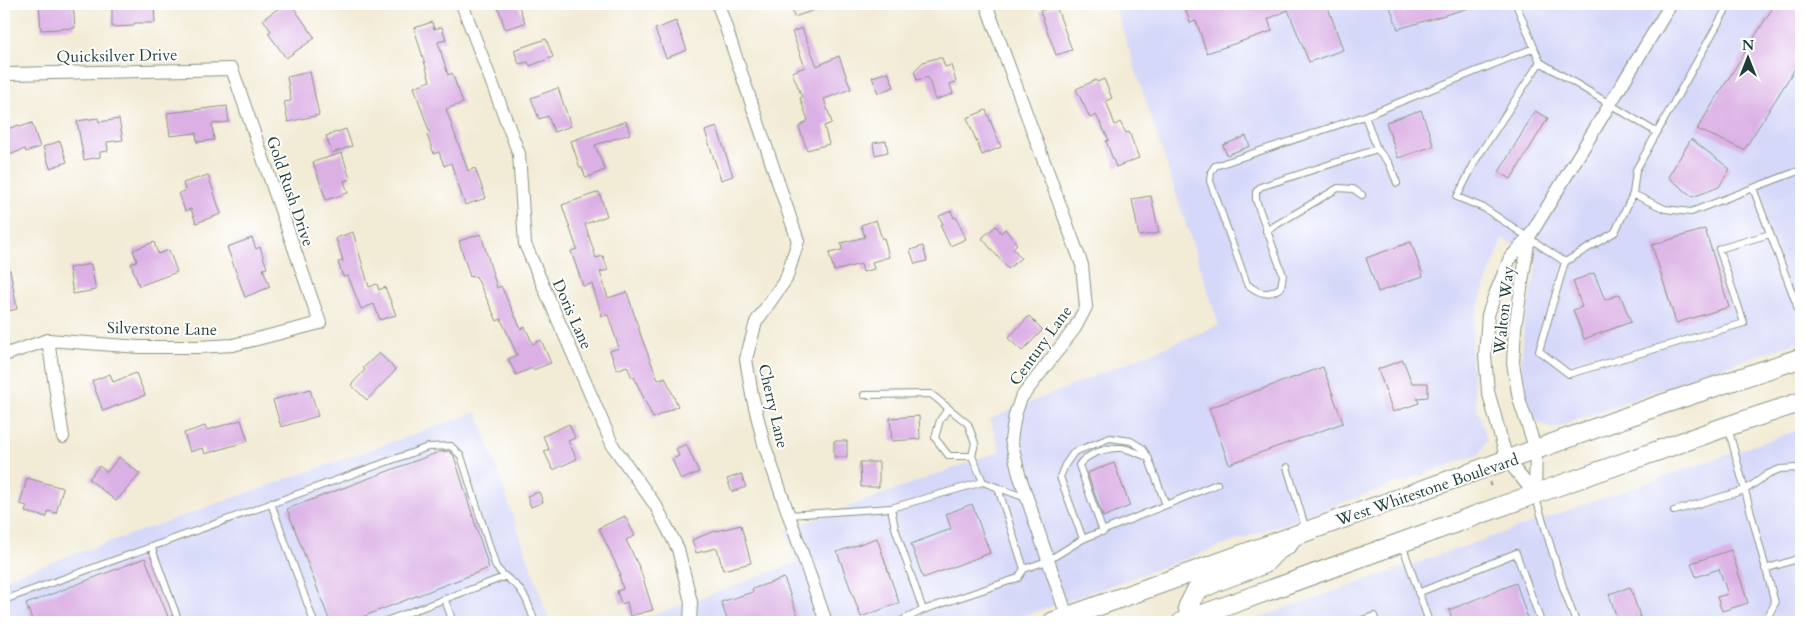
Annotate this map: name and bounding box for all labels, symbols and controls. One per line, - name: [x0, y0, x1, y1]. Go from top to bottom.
- north arrow: [1722, 32, 1772, 82]
- text: N: [1742, 36, 1754, 55]
- street label: Quicksilver Drive: [56, 44, 178, 68]
- street label: Gold Rush Drive: [261, 133, 319, 249]
- street label: Walton Way: [1488, 264, 1520, 356]
- street label: Doris Lane: [547, 276, 597, 353]
- street label: Century Lane: [1004, 301, 1077, 390]
- street label: Silverstone Lane: [107, 317, 217, 341]
- street label: Cherry Lane: [753, 362, 793, 450]
- street label: West Whitestone Boulevard: [1332, 448, 1522, 532]

